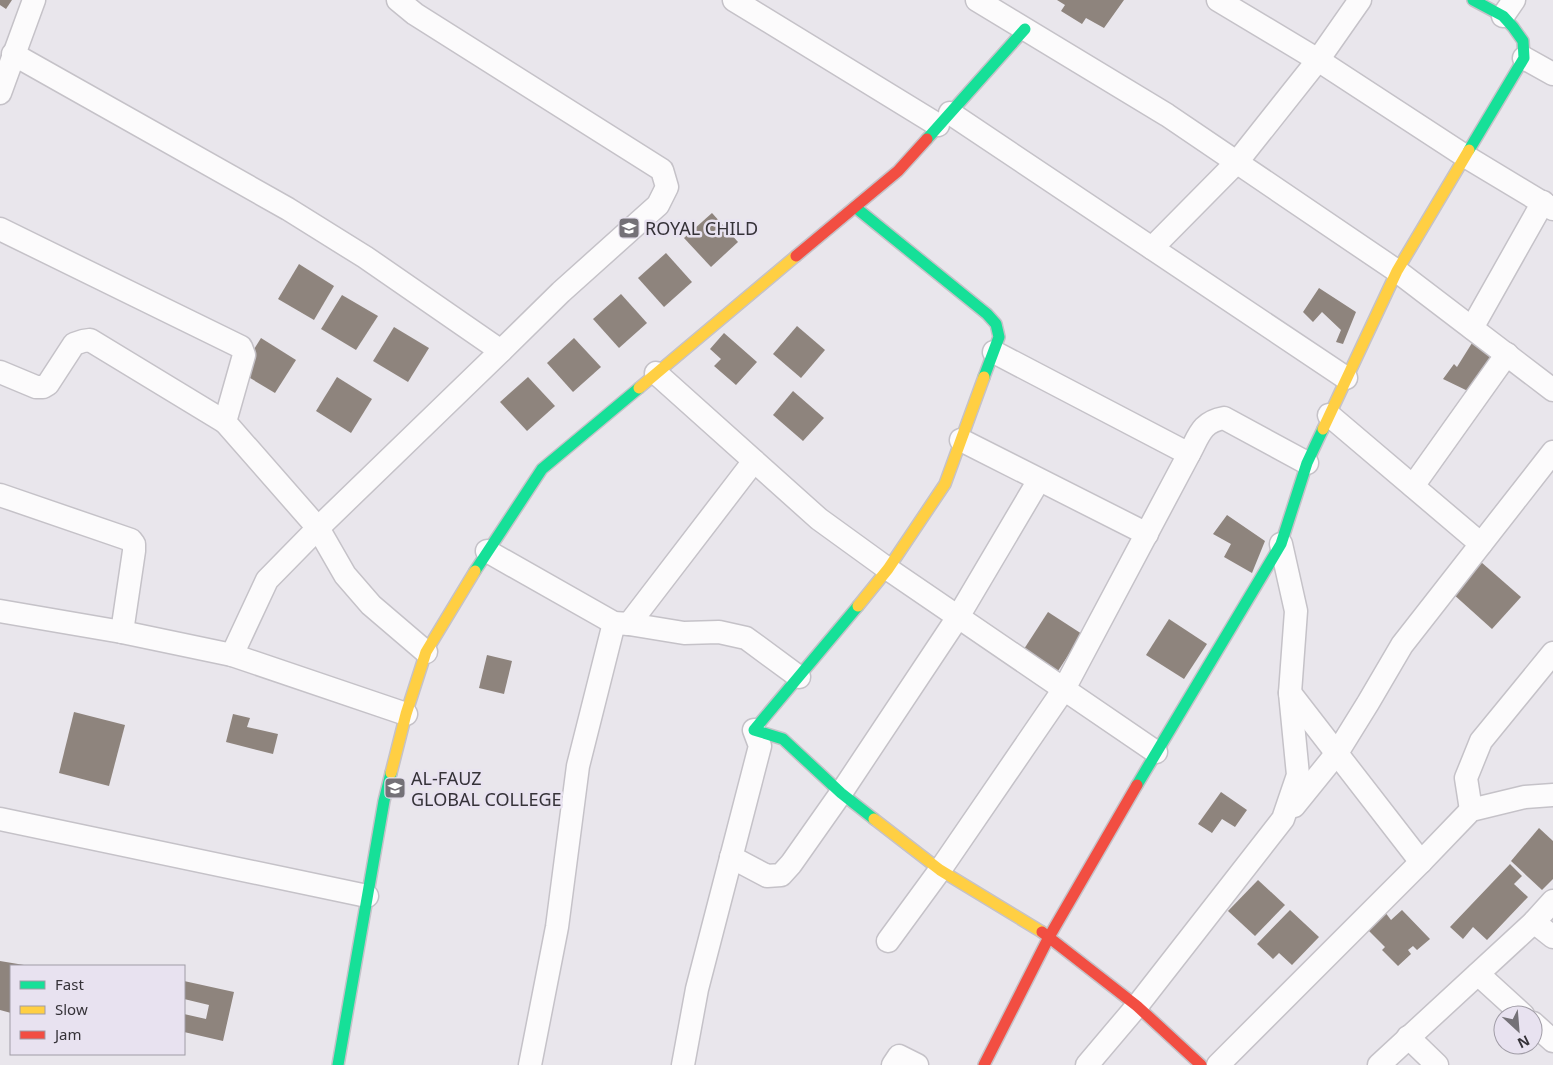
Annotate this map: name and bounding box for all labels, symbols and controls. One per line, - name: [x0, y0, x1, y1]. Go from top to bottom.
- school or university icon: ROYAL CHILD: [617, 216, 641, 240]
- place label: ROYAL CHILD: [645, 216, 758, 240]
- place label: AL-FAUZ GLOBAL COLLEGE: [411, 766, 562, 811]
- school or university icon: AL-FAUZ GLOBAL COLLEGE: [383, 776, 407, 800]
- legend: [10, 965, 185, 1055]
- text: Fast: [55, 974, 84, 994]
- text: Slow: [55, 999, 88, 1019]
- north arrow: [1493, 1005, 1543, 1055]
- text: Jam: [53, 1024, 82, 1044]
- text: N: [1515, 1031, 1533, 1053]

